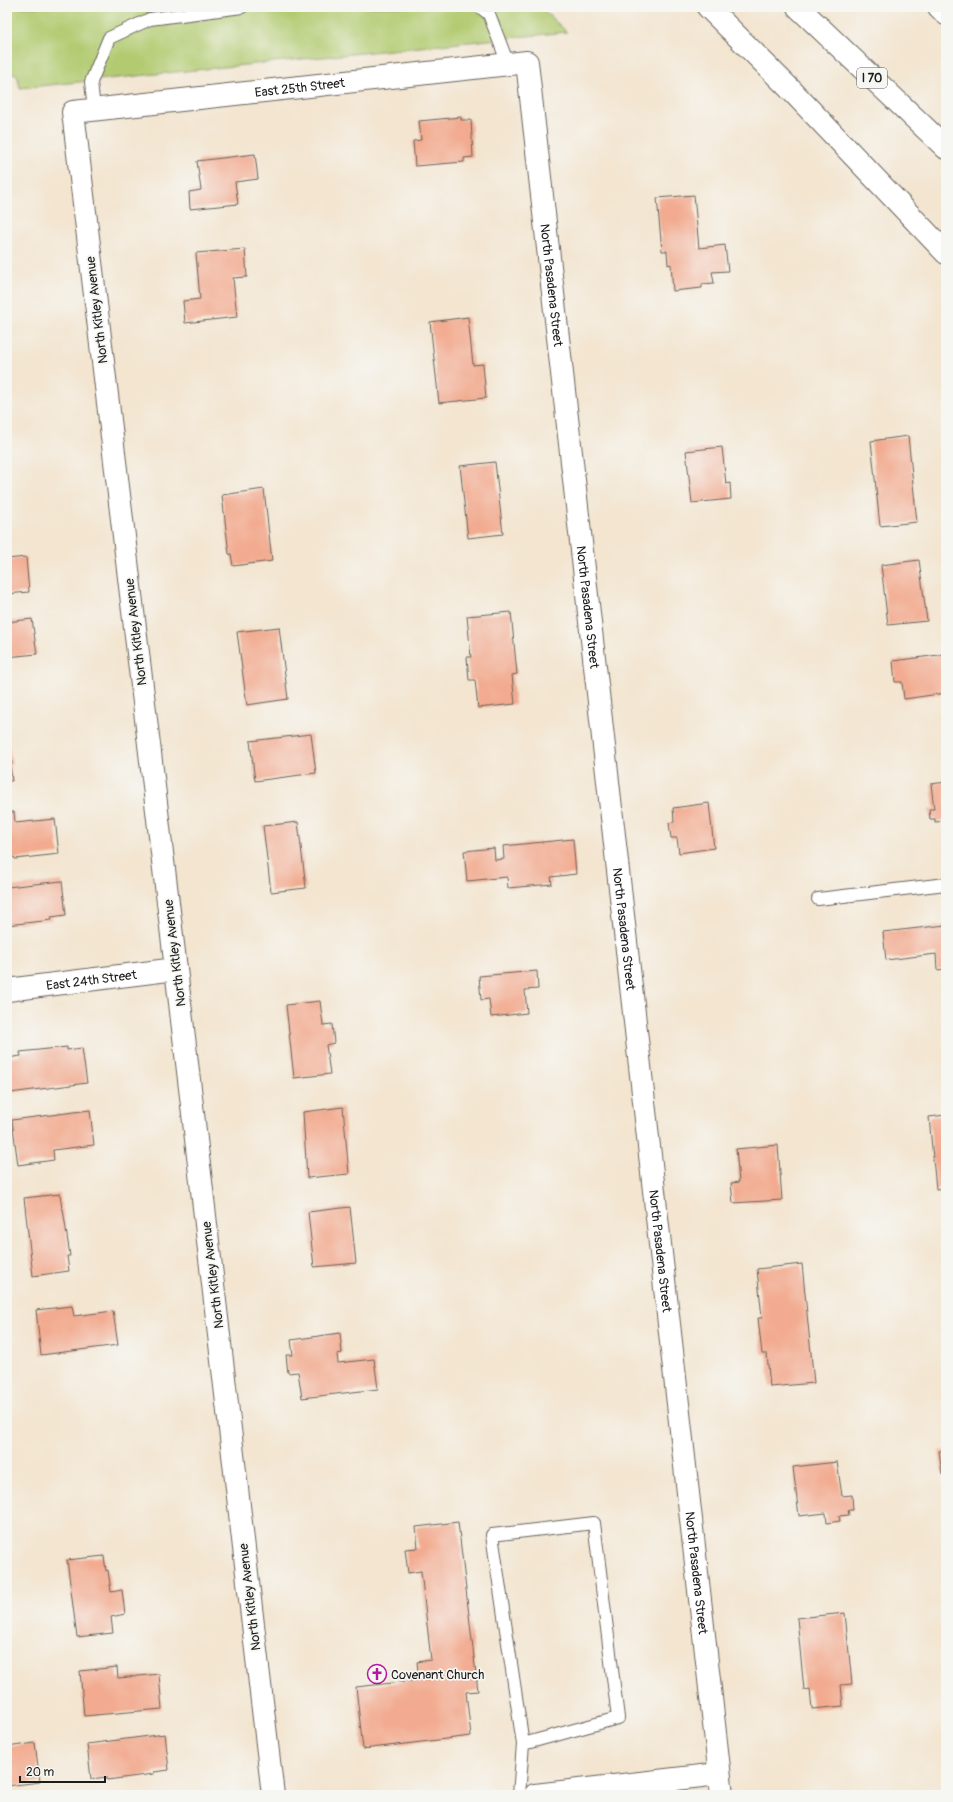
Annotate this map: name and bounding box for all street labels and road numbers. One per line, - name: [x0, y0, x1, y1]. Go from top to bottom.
- road number: I 70: [857, 68, 887, 88]
- street label: East 25th Street: [254, 75, 347, 101]
- street label: North Pasadena Street: [536, 223, 566, 348]
- street label: North Kitley Avenue: [82, 255, 112, 364]
- street label: North Pasadena Street: [572, 545, 602, 670]
- street label: North Kitley Avenue: [121, 577, 151, 686]
- street label: North Pasadena Street: [609, 867, 638, 992]
- street label: North Kitley Avenue: [160, 898, 190, 1007]
- street label: East 24th Street: [45, 967, 138, 994]
- street label: North Pasadena Street: [645, 1189, 675, 1314]
- street label: North Kitley Avenue: [198, 1220, 228, 1329]
- street label: North Pasadena Street: [681, 1511, 711, 1636]
- street label: North Kitley Avenue: [235, 1542, 265, 1651]

